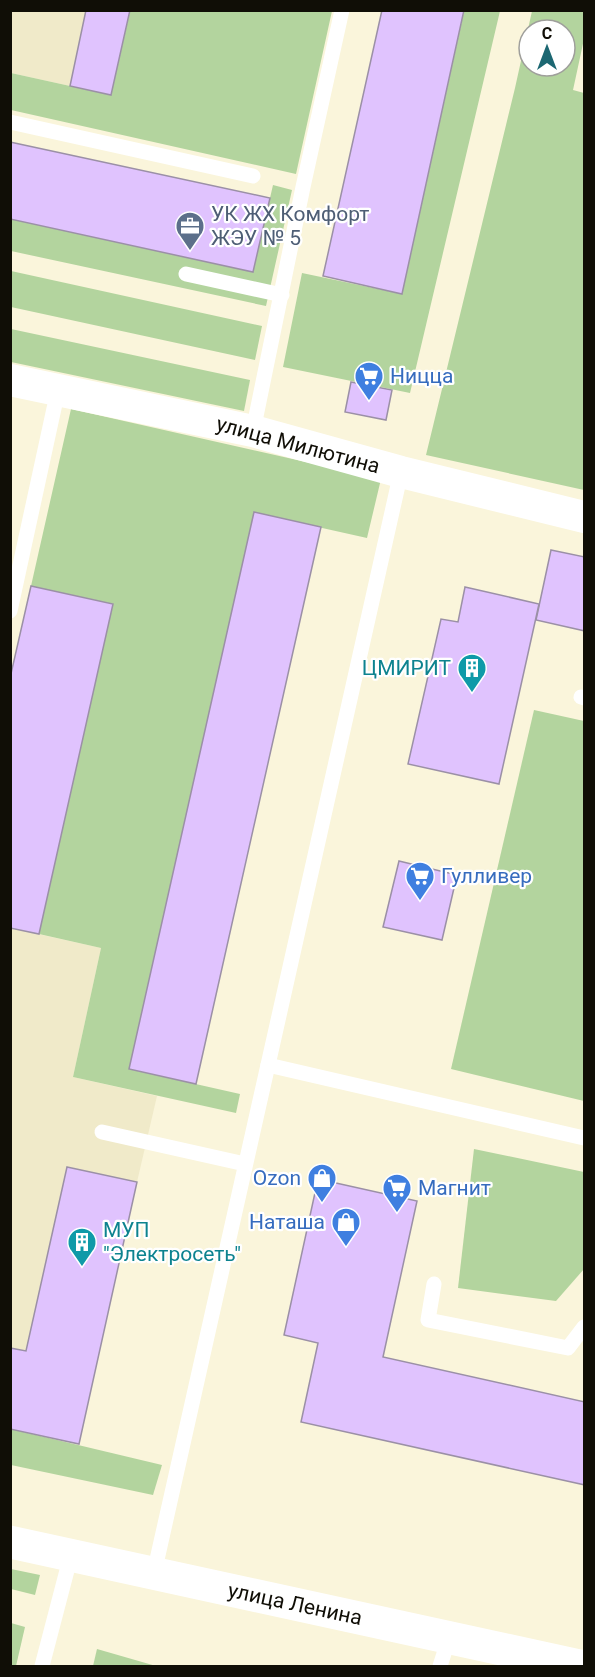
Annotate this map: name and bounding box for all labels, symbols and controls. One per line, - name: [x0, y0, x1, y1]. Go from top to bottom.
- north arrow: [517, 18, 577, 78]
- text: С: [542, 24, 552, 43]
- place label: УК ЖХ Комфорт ЖЭУ № 5: [211, 202, 369, 250]
- office icon: УК ЖХ Комфорт ЖЭУ № 5: [174, 210, 206, 252]
- supermarket icon: Ницца: [353, 360, 385, 402]
- place label: Ницца: [390, 364, 453, 388]
- street label: улица Милютина: [214, 412, 382, 478]
- building icon: ЦМИРИТ: [456, 652, 488, 694]
- place label: ЦМИРИТ: [362, 656, 451, 680]
- supermarket icon: Гулливер: [404, 860, 436, 902]
- place label: Гулливер: [441, 864, 532, 888]
- shop icon: Ozon: [306, 1162, 338, 1204]
- place label: Ozon: [253, 1166, 301, 1190]
- supermarket icon: Магнит: [381, 1172, 413, 1214]
- place label: Магнит: [418, 1176, 491, 1200]
- shop icon: Наташа: [330, 1206, 362, 1248]
- place label: Наташа: [249, 1210, 325, 1234]
- place label: МУП "Электросеть": [103, 1218, 241, 1266]
- building icon: МУП "Электросеть": [66, 1226, 98, 1268]
- street label: улица Ленина: [226, 1578, 364, 1630]

